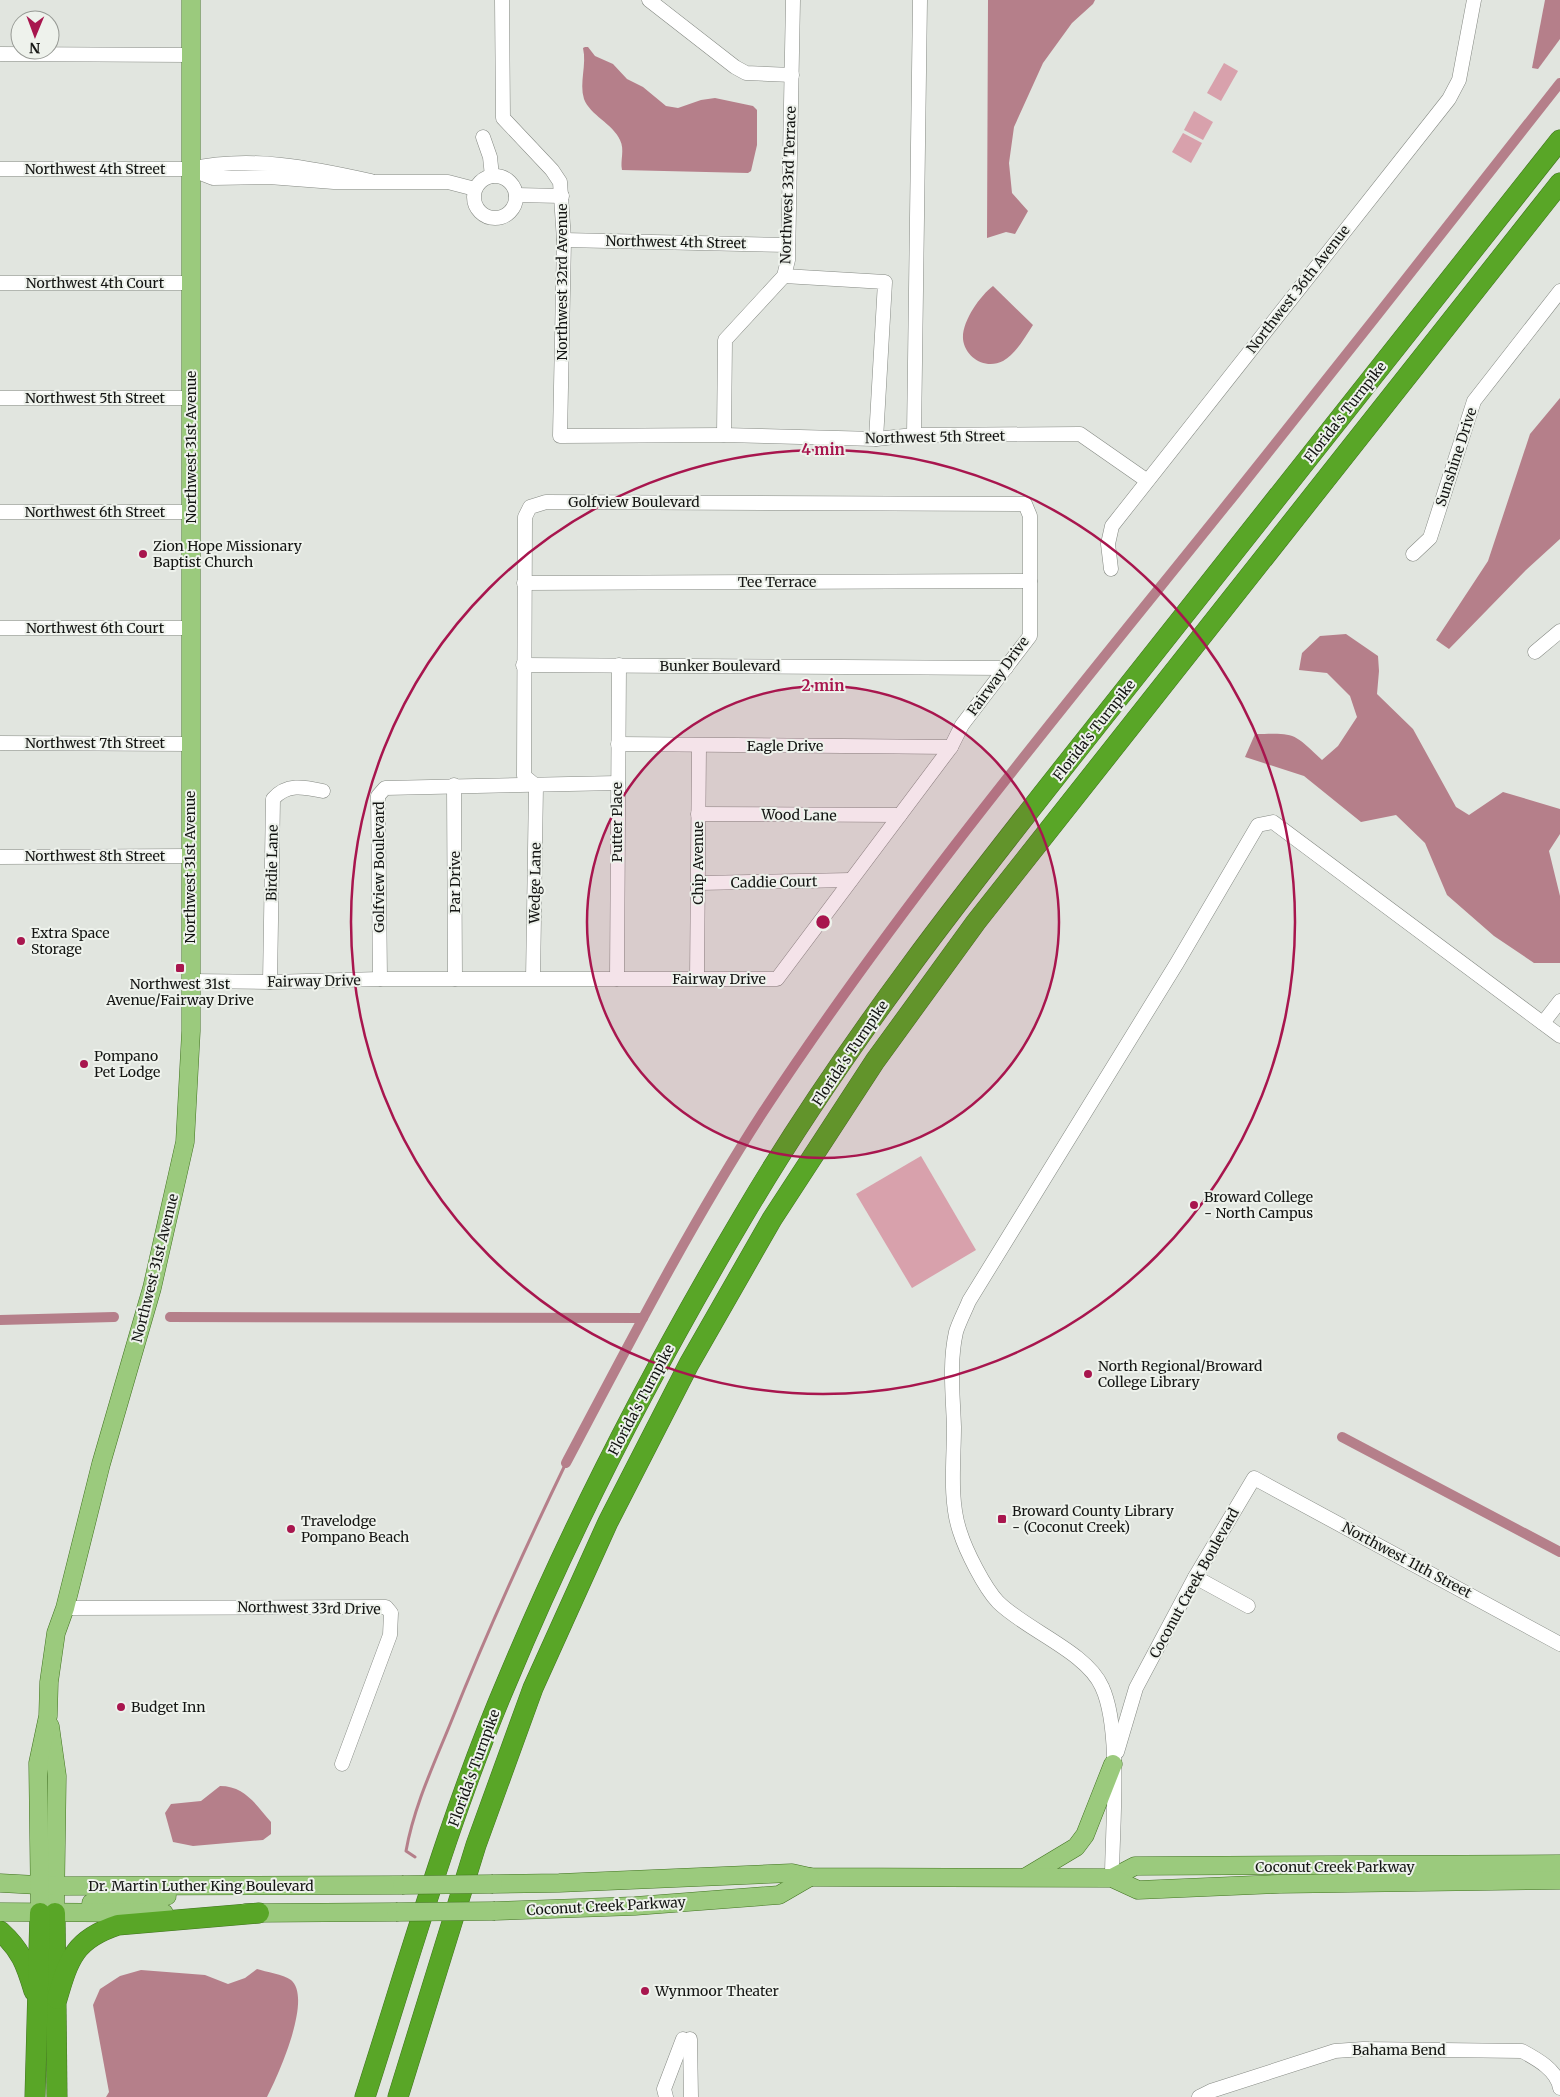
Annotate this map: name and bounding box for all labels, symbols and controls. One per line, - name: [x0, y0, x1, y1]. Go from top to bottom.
- north arrow: [10, 10, 60, 60]
- text: N: [29, 39, 40, 57]
- street label: Northwest 33rd Terrace: [776, 106, 800, 264]
- street label: Northwest 4th Street: [25, 160, 166, 178]
- street label: Northwest 32rd Avenue: [553, 204, 571, 360]
- street label: Northwest 36th Avenue: [1242, 221, 1354, 357]
- street label: Northwest 4th Street: [605, 232, 747, 252]
- street label: Northwest 4th Court: [26, 274, 165, 292]
- street label: Florida's Turnpike: [1300, 358, 1390, 466]
- street label: Northwest 31st Avenue: [182, 371, 200, 523]
- street label: Northwest 5th Street: [25, 389, 166, 407]
- street label: Sunshine Drive: [1432, 405, 1480, 509]
- street label: Northwest 5th Street: [865, 427, 1006, 447]
- text: 4 min: [801, 440, 845, 459]
- street label: Golfview Boulevard: [568, 493, 700, 511]
- street label: Northwest 6th Street: [25, 503, 166, 521]
- place label: Zion Hope Missionary Baptist Church: [153, 537, 303, 571]
- marker: Zion Hope Missionary Baptist Church: [137, 548, 149, 560]
- street label: Tee Terrace: [738, 573, 816, 591]
- street label: Northwest 6th Court: [26, 619, 165, 637]
- street label: Fairway Drive: [963, 633, 1033, 719]
- street label: Bunker Boulevard: [660, 657, 781, 675]
- text: 2 min: [802, 676, 844, 695]
- street label: Florida's Turnpike: [1049, 676, 1139, 784]
- street label: Northwest 7th Street: [25, 734, 166, 752]
- street label: Eagle Drive: [747, 737, 823, 755]
- street label: Putter Place: [608, 782, 626, 862]
- street label: Northwest 31st Avenue: [181, 791, 199, 943]
- street label: Golfview Boulevard: [370, 801, 388, 933]
- street label: Wood Lane: [760, 805, 837, 825]
- street label: Chip Avenue: [689, 821, 707, 905]
- street label: Birdie Lane: [262, 825, 282, 901]
- street label: Wedge Lane: [525, 842, 545, 925]
- street label: Northwest 8th Street: [25, 847, 166, 865]
- street label: Par Drive: [446, 851, 464, 913]
- street label: Caddie Court: [731, 872, 818, 892]
- centre of rings: [814, 913, 832, 931]
- place label: Extra Space Storage: [31, 924, 110, 958]
- marker: Extra Space Storage: [15, 935, 27, 947]
- marker: Northwest 31st Avenue/Fairway Drive: [174, 962, 186, 974]
- street label: Fairway Drive: [672, 970, 766, 988]
- street label: Fairway Drive: [267, 971, 361, 991]
- place label: Northwest 31st Avenue/Fairway Drive: [105, 975, 254, 1009]
- street label: Florida's Turnpike: [808, 997, 892, 1109]
- place label: Pompano Pet Lodge: [94, 1047, 160, 1081]
- marker: Pompano Pet Lodge: [78, 1058, 90, 1070]
- place label: Broward College - North Campus: [1204, 1188, 1313, 1222]
- street label: Northwest 31st Avenue: [128, 1192, 182, 1344]
- marker: Broward College - North Campus: [1188, 1199, 1200, 1211]
- street label: Florida's Turnpike: [604, 1341, 678, 1459]
- place label: North Regional/Broward College Library: [1098, 1357, 1263, 1391]
- marker: North Regional/Broward College Library: [1082, 1368, 1094, 1380]
- place label: Broward County Library - (Coconut Creek): [1012, 1502, 1175, 1536]
- street label: Coconut Creek Boulevard: [1145, 1504, 1243, 1661]
- place label: Travelodge Pompano Beach: [301, 1512, 409, 1546]
- marker: Broward County Library - (Coconut Creek): [996, 1513, 1008, 1525]
- street label: Northwest 11th Street: [1339, 1518, 1475, 1602]
- marker: Travelodge Pompano Beach: [285, 1523, 297, 1535]
- street label: Northwest 33rd Drive: [237, 1598, 381, 1618]
- place label: Budget Inn: [131, 1698, 206, 1716]
- marker: Budget Inn: [115, 1701, 127, 1713]
- street label: Florida's Turnpike: [444, 1707, 504, 1829]
- street label: Coconut Creek Parkway: [1255, 1858, 1415, 1876]
- street label: Dr. Martin Luther King Boulevard: [88, 1877, 314, 1895]
- street label: Coconut Creek Parkway: [526, 1893, 687, 1919]
- place label: Wynmoor Theater: [654, 1982, 779, 2000]
- marker: Wynmoor Theater: [639, 1985, 651, 1997]
- street label: Bahama Bend: [1352, 2041, 1446, 2059]

